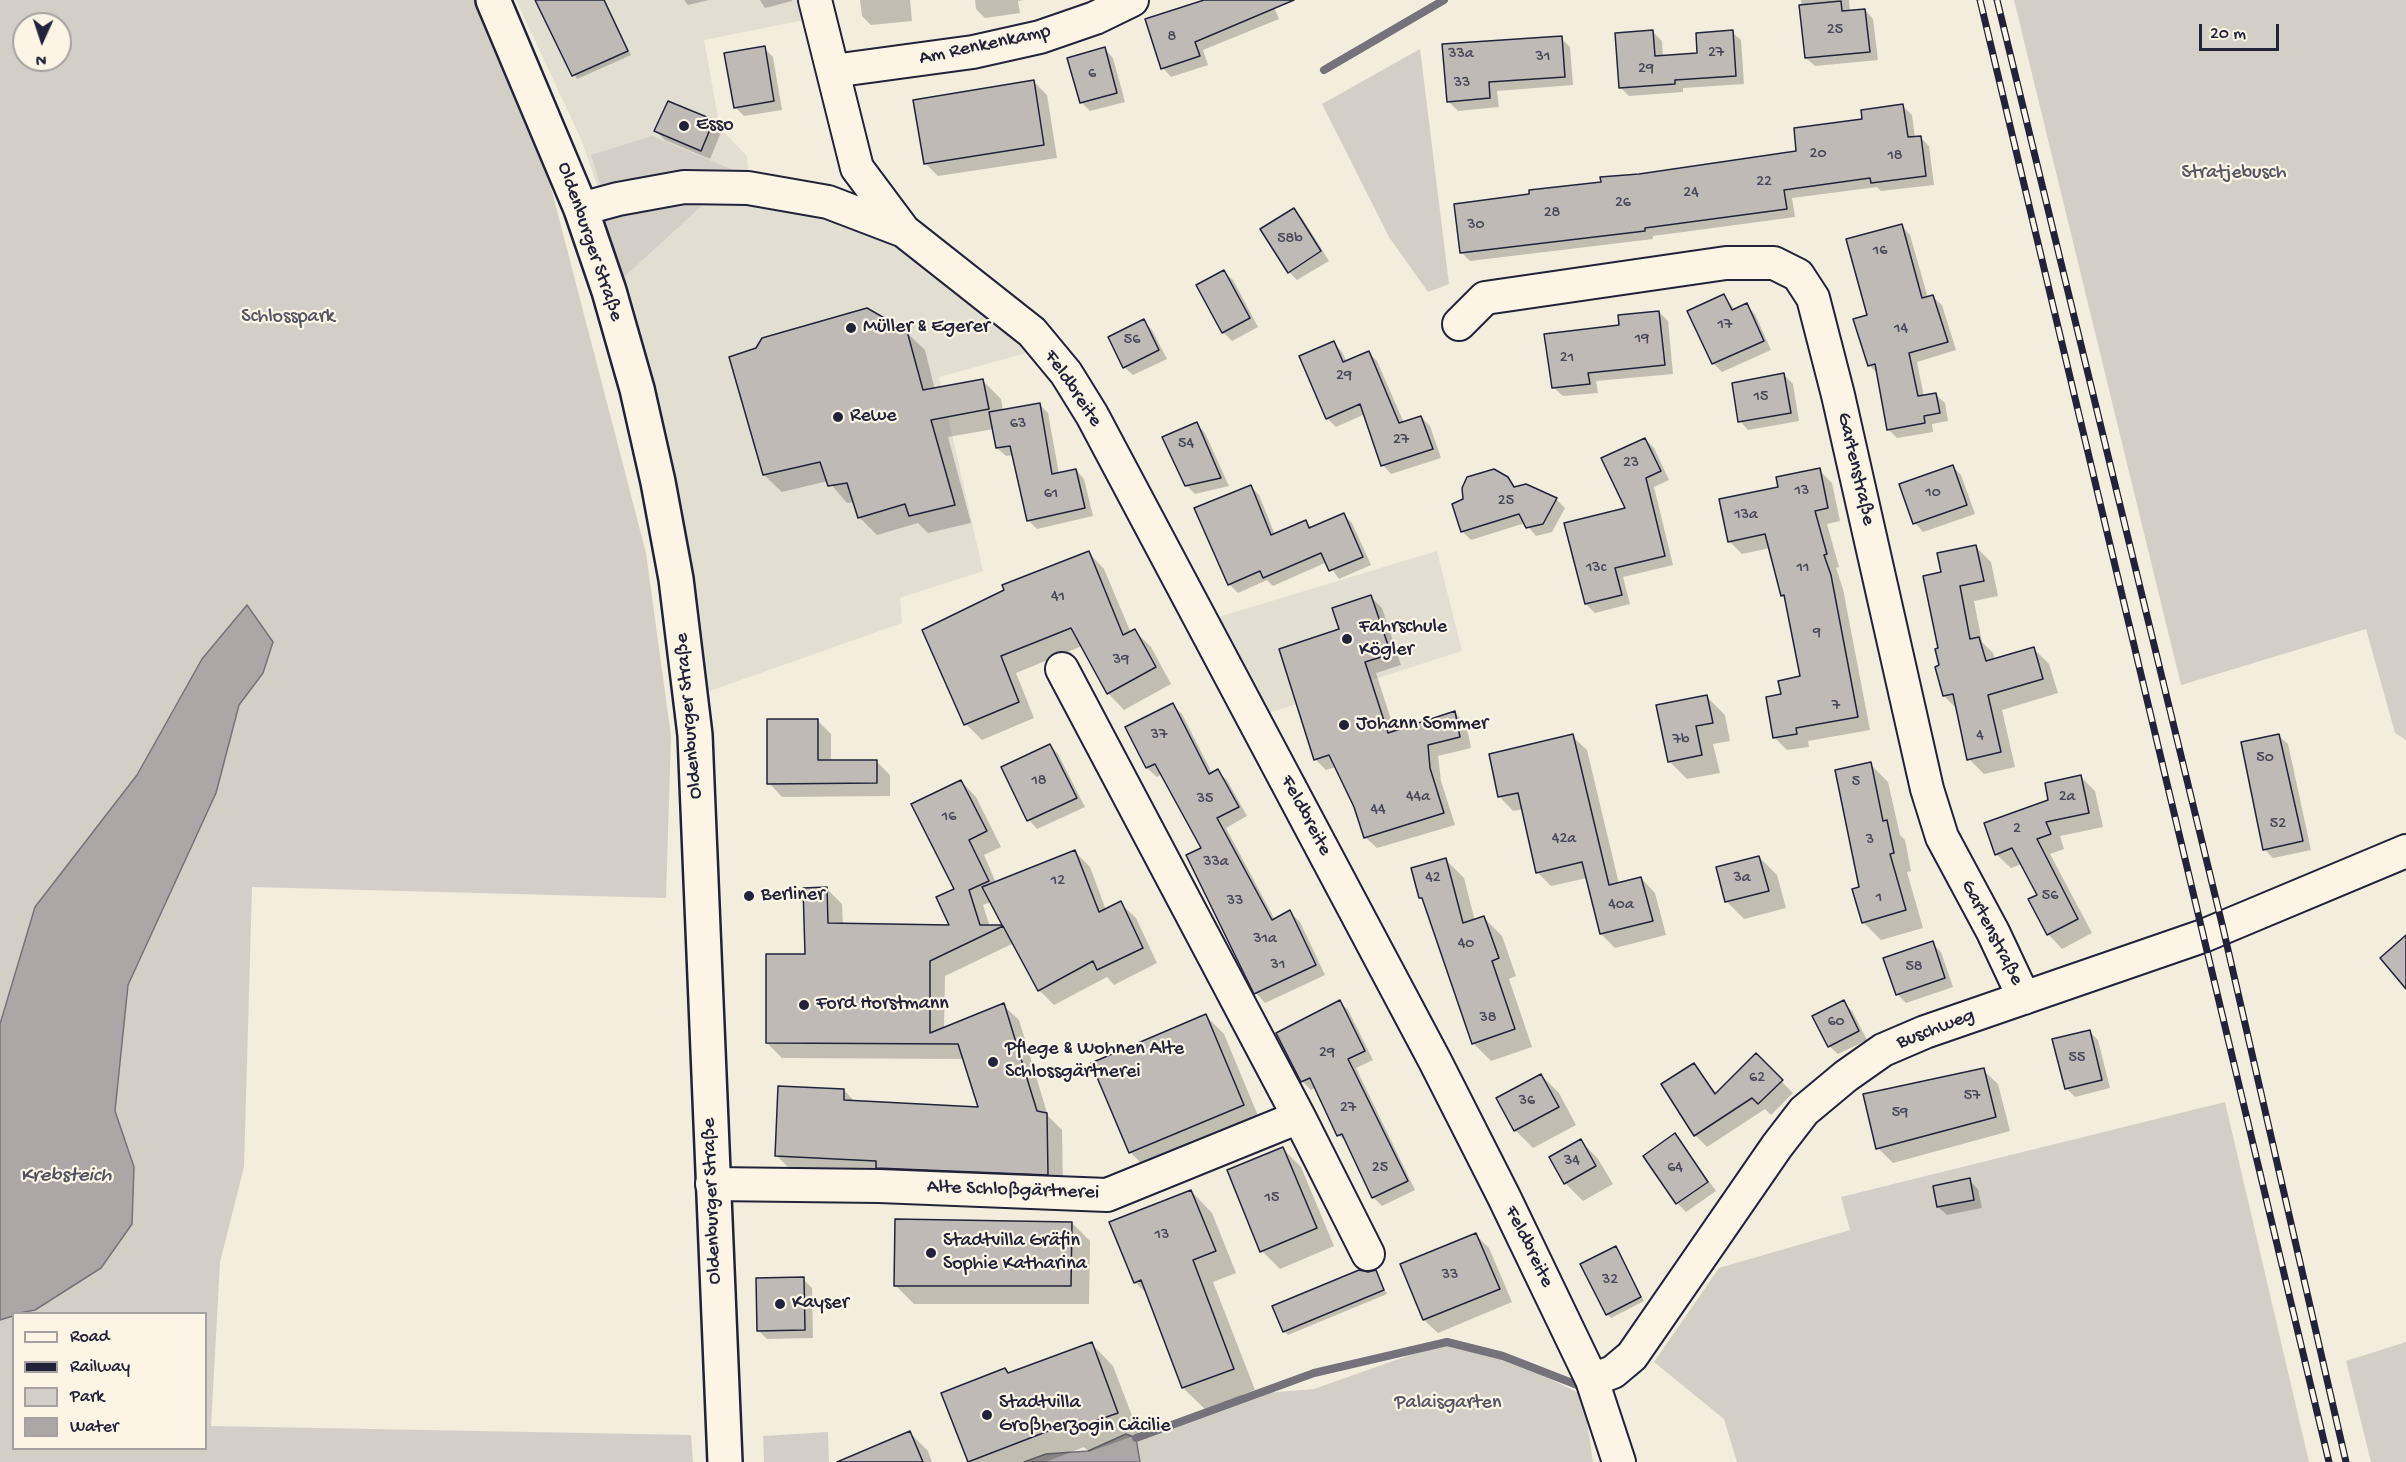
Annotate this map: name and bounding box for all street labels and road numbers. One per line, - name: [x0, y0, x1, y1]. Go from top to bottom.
- street label: Am Renkenkamp: [917, 20, 1053, 72]
- street label: Oldenburger Straße: [551, 159, 627, 325]
- street label: Feldbreite: [1038, 346, 1106, 432]
- street label: Gartenstraße: [1830, 410, 1880, 528]
- street label: Oldenburger Straße: [671, 632, 709, 800]
- street label: Feldbreite: [1274, 772, 1336, 860]
- street label: Gartenstraße: [1954, 876, 2028, 990]
- street label: Buschweg: [1894, 1004, 1978, 1056]
- street label: Oldenburger Straße: [698, 1117, 728, 1285]
- street label: Alte Schloßgärtnerei: [926, 1176, 1100, 1206]
- street label: Feldbreite: [1498, 1202, 1558, 1292]

